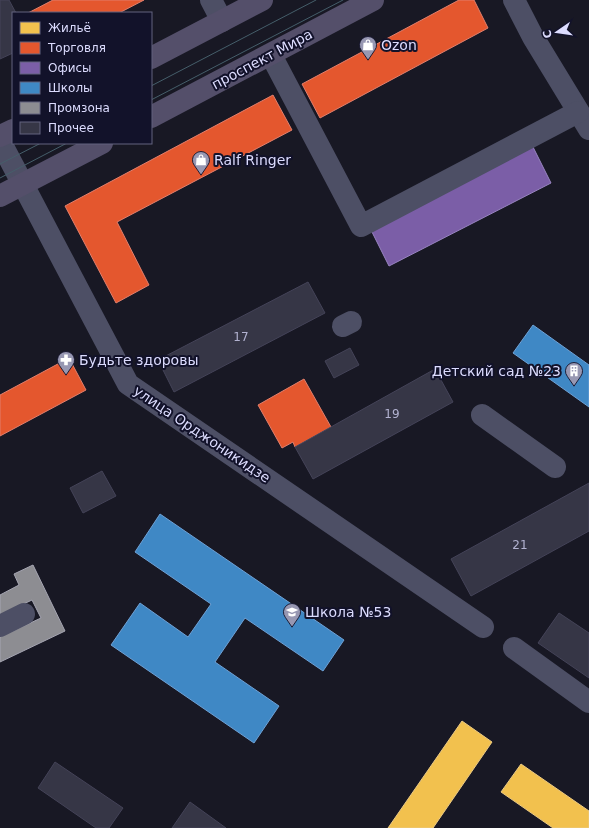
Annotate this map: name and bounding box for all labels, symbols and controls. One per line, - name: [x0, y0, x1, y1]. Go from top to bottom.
- legend: [12, 12, 152, 144]
- north arrow: [537, 12, 577, 52]
- text: Жильё: [48, 21, 91, 35]
- street label: проспект Мира: [209, 26, 315, 92]
- text: С: [541, 29, 555, 40]
- shop icon: Ozon: [358, 35, 378, 60]
- place label: Ozon: [381, 37, 417, 53]
- text: Торговля: [47, 41, 106, 55]
- text: Офисы: [48, 61, 92, 75]
- text: Школы: [48, 81, 93, 95]
- text: Промзона: [48, 101, 110, 115]
- text: Прочее: [48, 121, 94, 135]
- shop icon: Ralf Ringer: [191, 150, 211, 175]
- place label: Ralf Ringer: [214, 152, 291, 168]
- house number: 17: [233, 330, 249, 344]
- pharmacy icon: Будьте здоровы: [56, 350, 76, 375]
- place label: Будьте здоровы: [79, 352, 199, 368]
- building icon: Детский сад №23: [564, 361, 584, 386]
- place label: Детский сад №23: [432, 363, 561, 379]
- street label: улица Орджоникидзе: [131, 382, 273, 486]
- house number: 19: [384, 407, 400, 421]
- house number: 21: [512, 538, 528, 552]
- school or university icon: Школа №53: [282, 602, 302, 627]
- place label: Школа №53: [305, 604, 391, 620]

